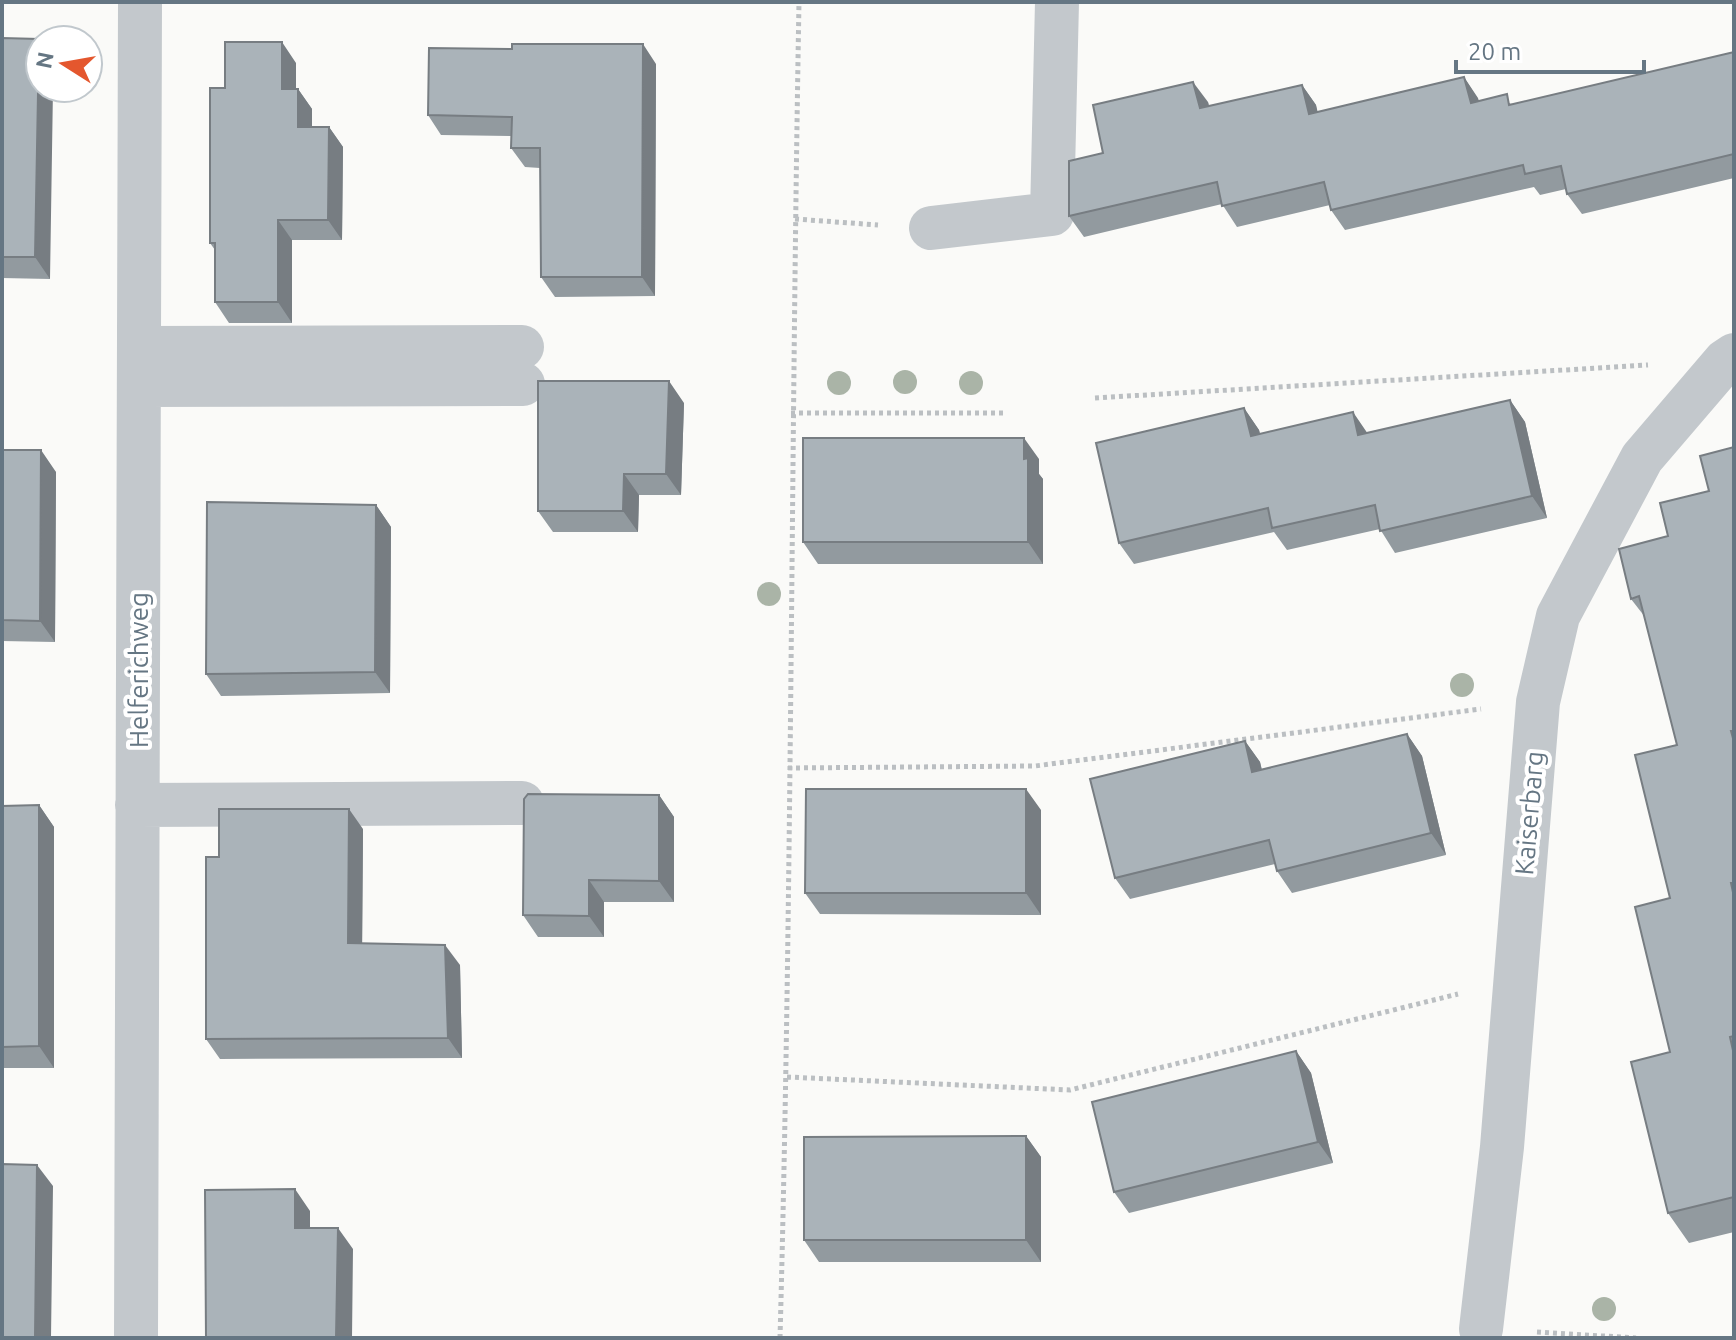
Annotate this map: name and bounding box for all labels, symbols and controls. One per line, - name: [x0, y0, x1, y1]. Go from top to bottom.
- north arrow: [24, 24, 104, 104]
- scale bar: [1456, 24, 1644, 74]
- text: 20 m: [1468, 38, 1521, 65]
- text: N: [30, 50, 58, 71]
- street label: Helferichweg: [124, 592, 153, 748]
- street label: Kaiserbarg: [1509, 750, 1549, 876]

